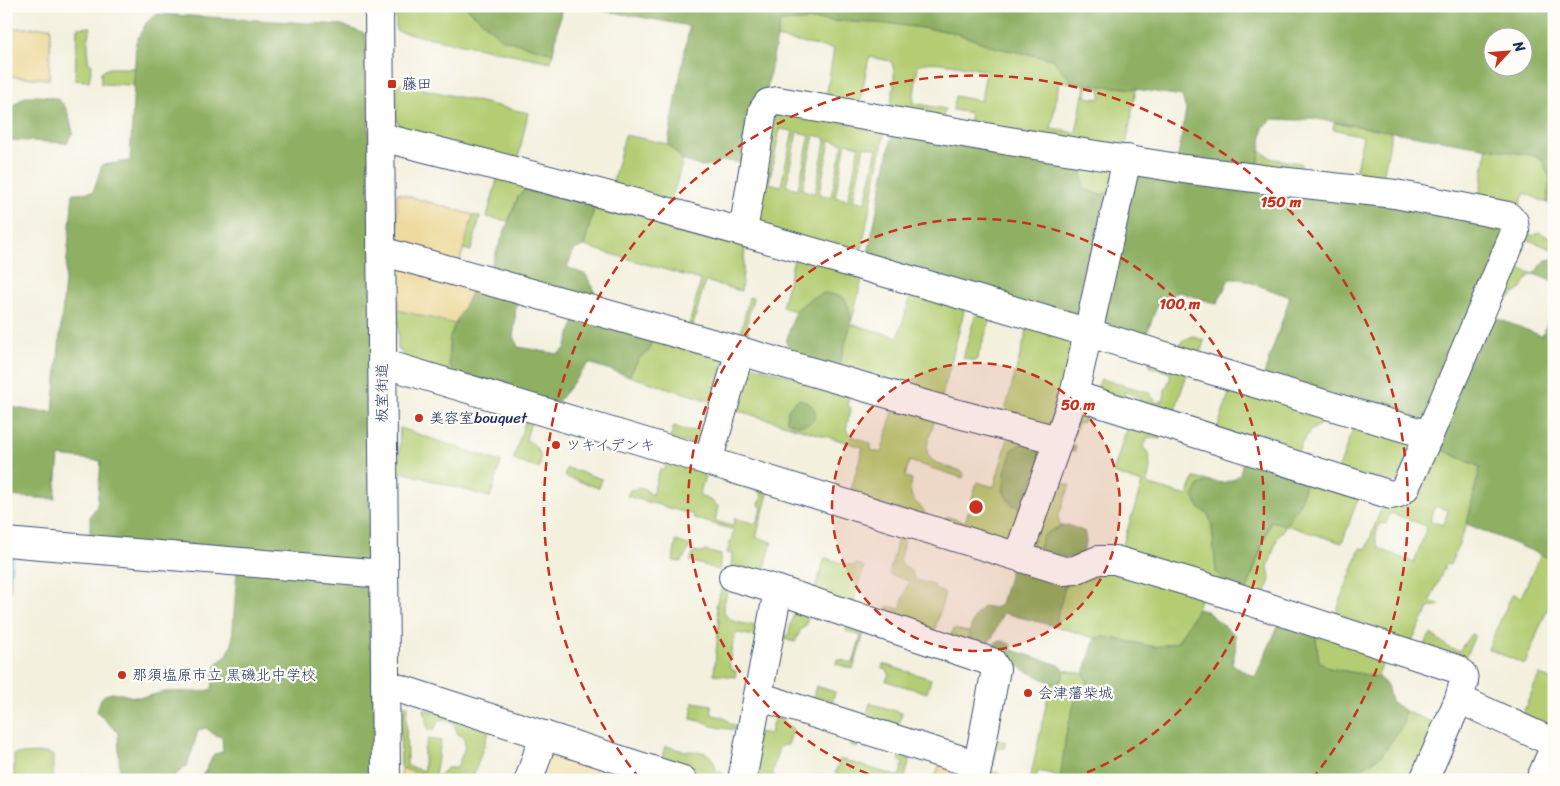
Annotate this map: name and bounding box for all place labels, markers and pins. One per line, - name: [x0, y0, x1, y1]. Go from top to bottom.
- place label: 藤田: [402, 71, 432, 97]
- marker: 藤田: [386, 78, 398, 90]
- place label: 美容室bouquet: [429, 405, 528, 431]
- marker: 美容室bouquet: [413, 412, 425, 424]
- place label: ツキイデンキ: [566, 432, 655, 458]
- marker: ツキイデンキ: [550, 439, 562, 451]
- centre of rings: [967, 498, 985, 516]
- place label: 那須塩原市立 黒磯北中学校: [132, 662, 316, 688]
- marker: 那須塩原市立 黒磯北中学校: [116, 669, 128, 681]
- place label: 会津藩柴城: [1038, 680, 1113, 706]
- marker: 会津藩柴城: [1022, 687, 1034, 699]

